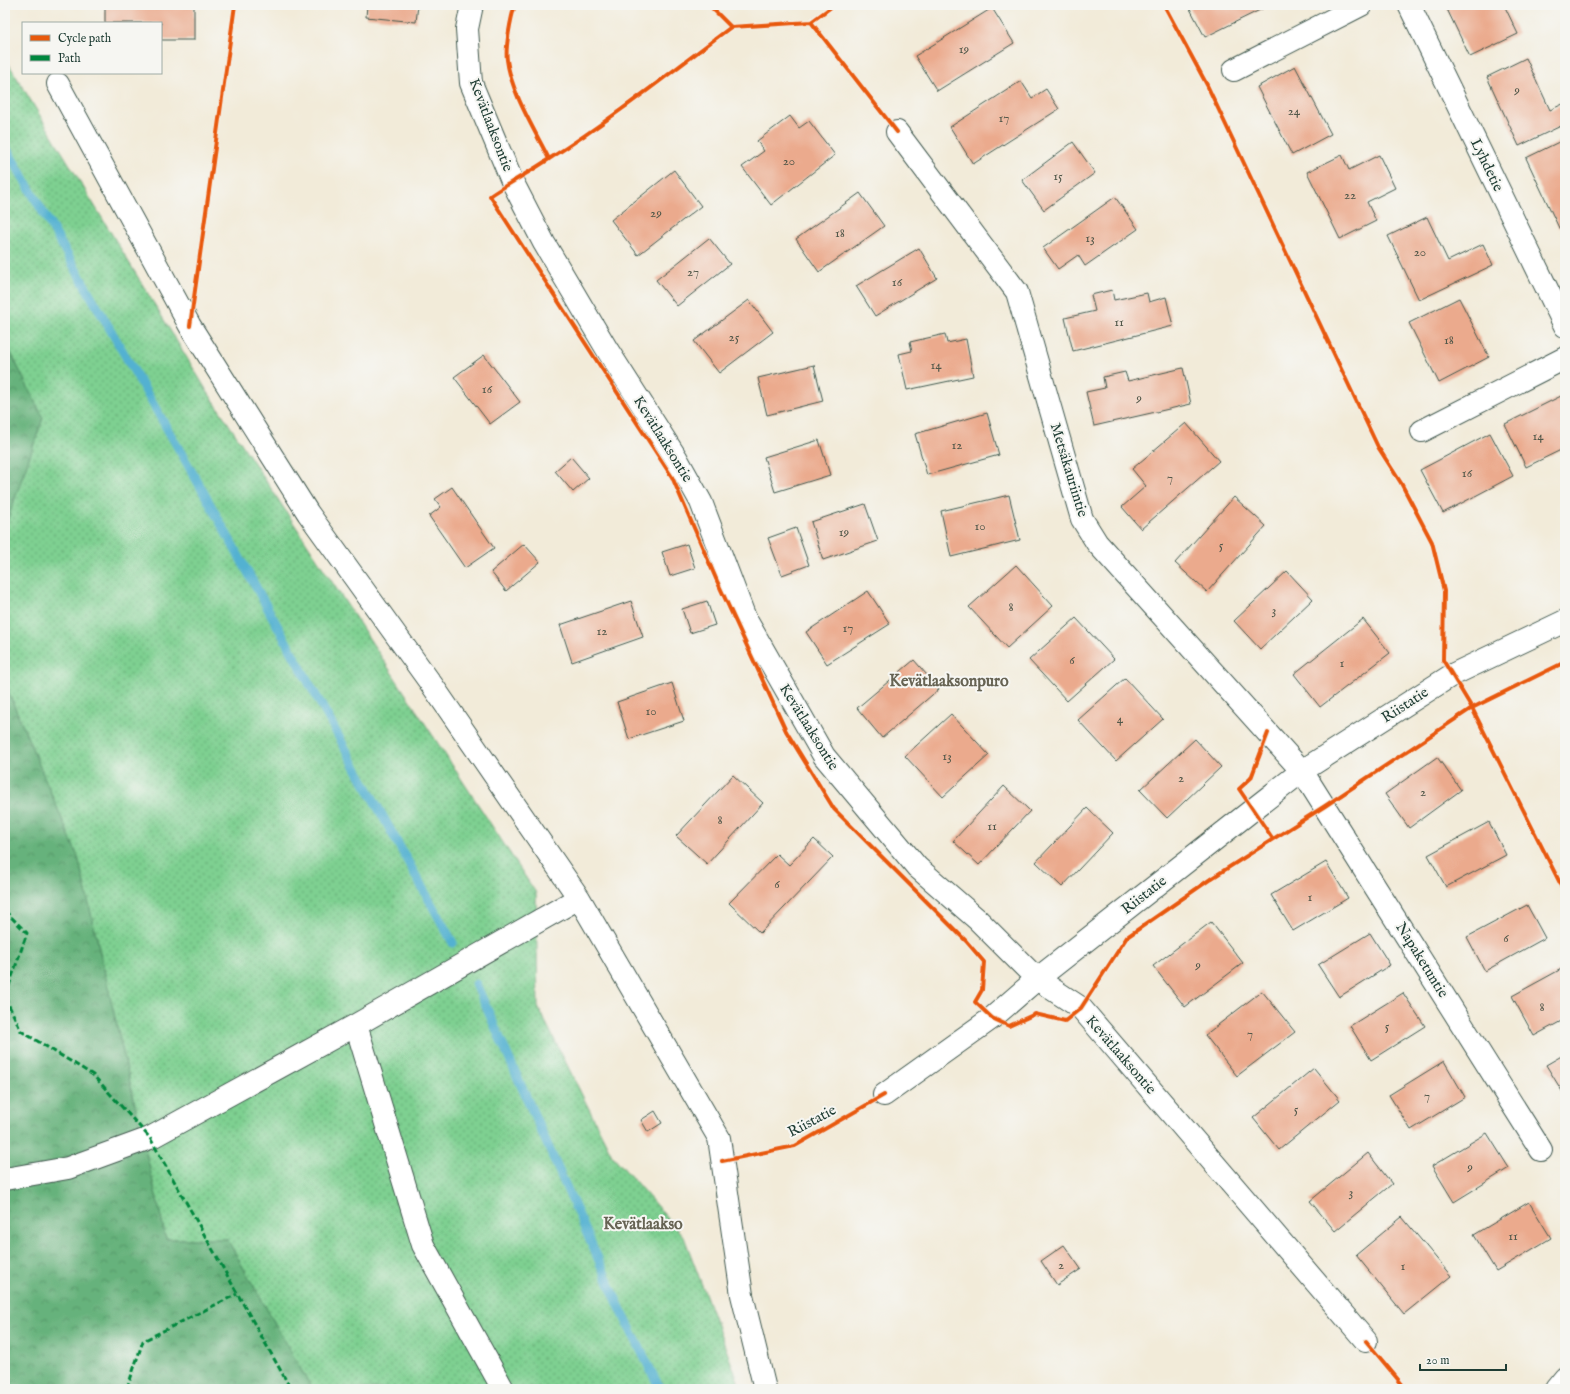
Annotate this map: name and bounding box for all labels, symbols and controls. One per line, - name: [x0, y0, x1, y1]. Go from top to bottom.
- legend: [22, 22, 162, 74]
- text: Cycle path: [58, 31, 112, 47]
- house number: 19: [959, 41, 970, 58]
- text: Path: [58, 51, 81, 66]
- street label: Kevätlaaksontie: [465, 76, 518, 174]
- house number: 9: [1513, 82, 1520, 99]
- house number: 24: [1288, 103, 1301, 120]
- house number: 17: [999, 110, 1009, 127]
- street label: Lyhdetie: [1466, 135, 1508, 195]
- house number: 20: [783, 153, 795, 170]
- house number: 15: [1053, 168, 1063, 185]
- house number: 22: [1344, 187, 1356, 204]
- house number: 29: [650, 205, 662, 222]
- house number: 18: [835, 225, 845, 242]
- house number: 13: [1085, 230, 1095, 247]
- house number: 20: [1414, 244, 1426, 261]
- house number: 27: [687, 264, 699, 281]
- house number: 16: [892, 274, 903, 291]
- house number: 11: [1114, 314, 1124, 331]
- house number: 25: [729, 329, 740, 346]
- house number: 18: [1444, 332, 1454, 349]
- house number: 14: [930, 357, 942, 374]
- house number: 16: [482, 381, 493, 398]
- house number: 9: [1135, 390, 1142, 407]
- street label: Kevätlaaksontie: [629, 392, 697, 486]
- street label: Metsäkauriintie: [1046, 421, 1092, 520]
- house number: 14: [1532, 428, 1544, 445]
- house number: 12: [952, 437, 962, 454]
- house number: 16: [1462, 465, 1473, 482]
- house number: 7: [1167, 470, 1173, 487]
- house number: 10: [974, 518, 986, 535]
- house number: 19: [839, 524, 850, 541]
- house number: 5: [1219, 537, 1224, 554]
- house number: 8: [1008, 599, 1014, 616]
- house number: 3: [1272, 602, 1277, 619]
- house number: 17: [843, 620, 853, 637]
- house number: 12: [597, 623, 607, 640]
- house number: 6: [1069, 652, 1075, 669]
- house number: 1: [1340, 655, 1345, 672]
- district label: Kevätlaaksonpuro: [889, 672, 1009, 692]
- street label: Kevätlaaksontie: [775, 680, 843, 774]
- street label: Riistatie: [1378, 683, 1432, 727]
- house number: 10: [645, 703, 657, 720]
- house number: 4: [1117, 711, 1124, 728]
- house number: 13: [942, 748, 952, 765]
- house number: 2: [1178, 770, 1184, 787]
- house number: 2: [1420, 784, 1426, 801]
- house number: 8: [717, 812, 723, 829]
- house number: 11: [987, 818, 997, 835]
- street label: Riistatie: [1118, 871, 1171, 919]
- house number: 6: [774, 876, 780, 893]
- house number: 1: [1308, 889, 1313, 906]
- street label: Napaketuntie: [1391, 919, 1453, 1001]
- house number: 6: [1503, 930, 1509, 947]
- house number: 9: [1194, 957, 1201, 974]
- house number: 8: [1539, 999, 1545, 1016]
- street label: Kevätlaaksontie: [1082, 1012, 1160, 1098]
- house number: 5: [1385, 1018, 1390, 1035]
- house number: 7: [1247, 1026, 1253, 1043]
- house number: 7: [1424, 1088, 1430, 1105]
- street label: Riistatie: [784, 1100, 840, 1142]
- house number: 5: [1294, 1101, 1299, 1118]
- house number: 9: [1466, 1159, 1473, 1176]
- house number: 3: [1349, 1184, 1354, 1201]
- district label: Kevätlaakso: [603, 1215, 683, 1235]
- house number: 11: [1508, 1228, 1518, 1245]
- house number: 2: [1058, 1257, 1064, 1274]
- house number: 1: [1401, 1258, 1406, 1275]
- scale bar: [1420, 1346, 1506, 1372]
- text: 20 m: [1426, 1353, 1449, 1368]

